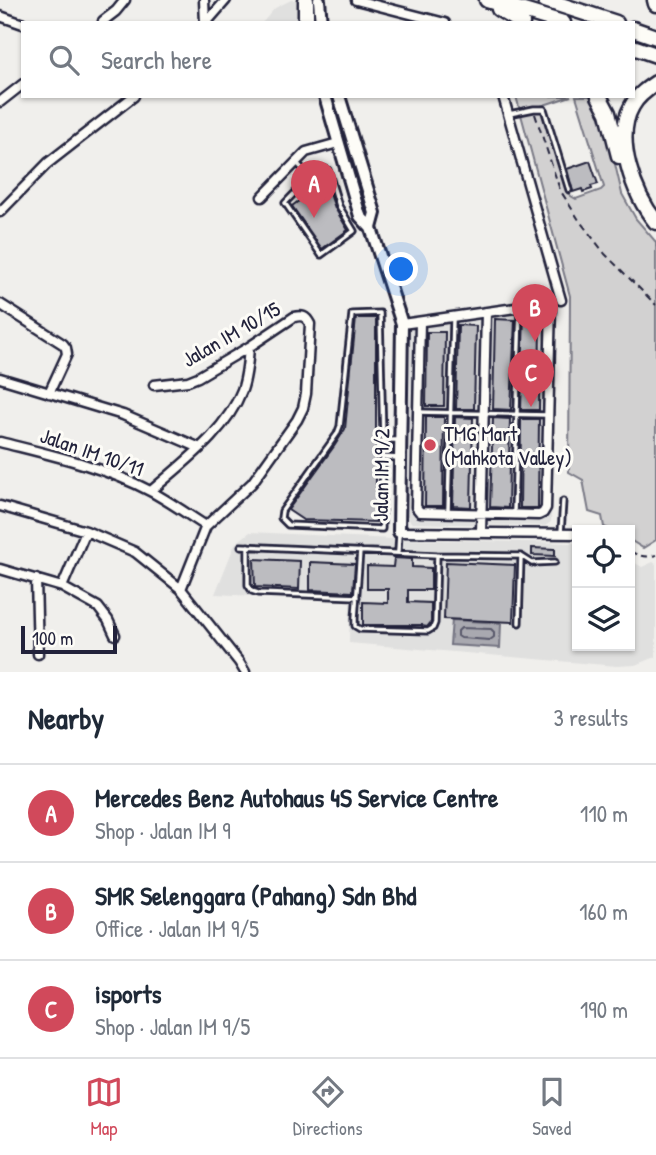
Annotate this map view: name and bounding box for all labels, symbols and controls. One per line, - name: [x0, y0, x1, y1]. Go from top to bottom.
- search box: [21, 21, 635, 98]
- icon: search: [45, 41, 83, 79]
- text: Search here: [101, 42, 212, 77]
- pin: A: [291, 160, 337, 218]
- your location: [384, 252, 418, 286]
- pin: B: [512, 284, 558, 342]
- street label: Jalan IM 10/15: [177, 294, 285, 374]
- pin: C: [508, 349, 554, 407]
- place label: TMG Mart (Mahkota Valley): [444, 419, 572, 472]
- street label: Jalan IM 10/11: [36, 421, 148, 483]
- street label: Jalan IM 9/2: [366, 428, 396, 522]
- marker: TMG Mart (Mahkota Valley): [422, 437, 438, 453]
- map controls: [572, 525, 635, 651]
- button: locate: [572, 525, 635, 588]
- button: layers: [572, 588, 635, 651]
- scale bar: [21, 623, 117, 655]
- text: 100 m: [32, 625, 73, 651]
- text: Nearby: [28, 698, 104, 738]
- text: 3 results: [553, 702, 628, 733]
- text: Mercedes Benz Autohaus 4S Service Centre: [95, 780, 498, 815]
- text: A: [45, 798, 57, 829]
- text: 110 m: [580, 798, 628, 829]
- text: Shop · Jalan IM 9: [95, 815, 231, 846]
- text: SMR Selenggara (Pahang) Sdn Bhd: [95, 878, 416, 913]
- text: B: [45, 896, 57, 927]
- text: 160 m: [579, 896, 628, 927]
- text: Office · Jalan IM 9/5: [95, 913, 259, 944]
- text: isports: [95, 976, 161, 1011]
- text: C: [45, 994, 57, 1025]
- text: 190 m: [580, 994, 628, 1025]
- text: Shop · Jalan IM 9/5: [95, 1011, 250, 1042]
- tab: Map: [85, 1073, 123, 1141]
- tab: Directions: [293, 1073, 363, 1141]
- tab: Saved: [532, 1073, 571, 1141]

